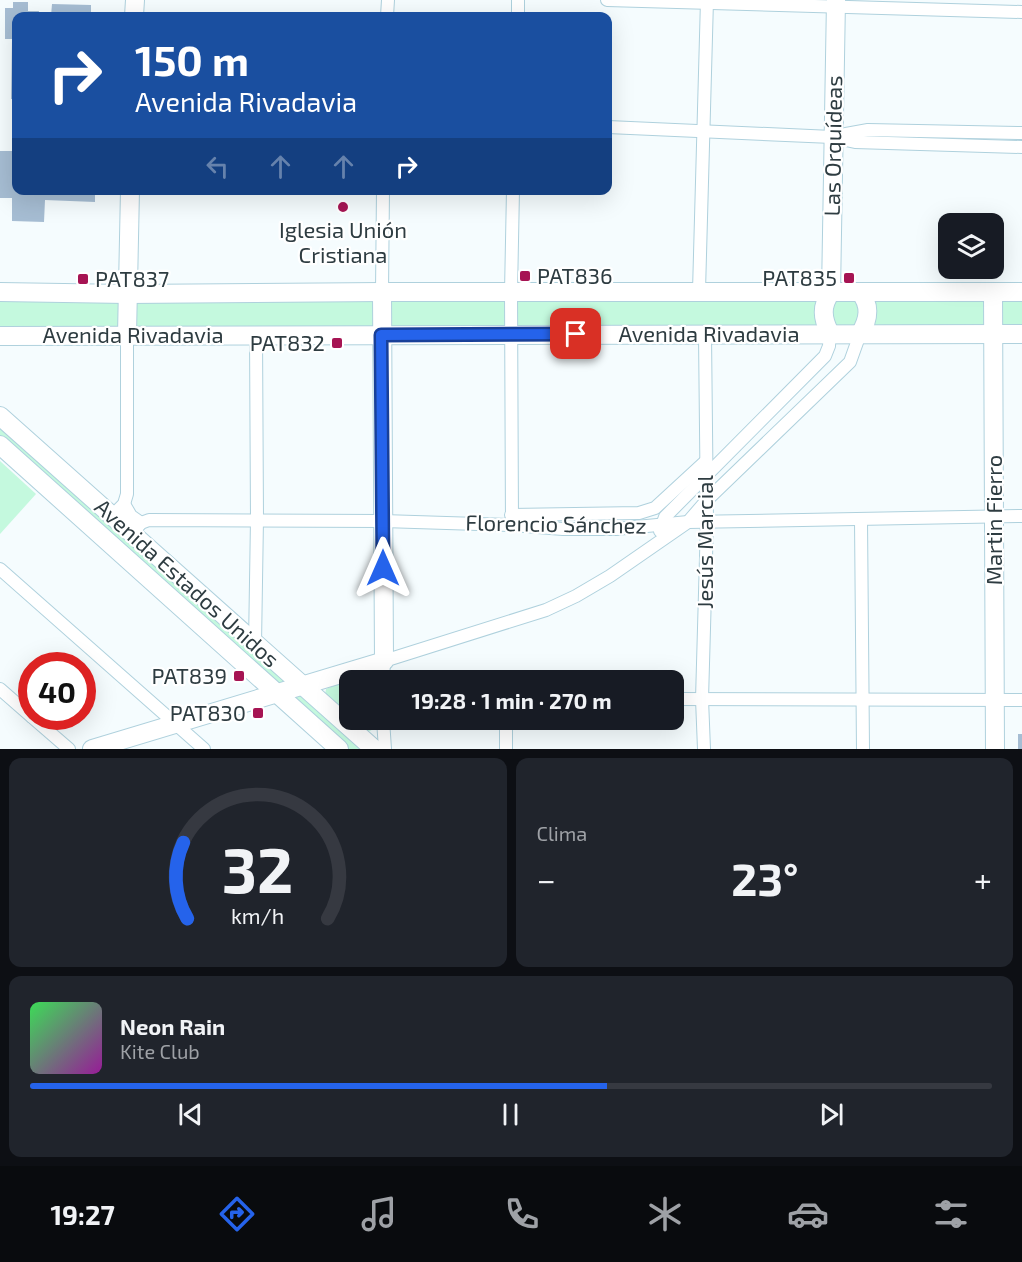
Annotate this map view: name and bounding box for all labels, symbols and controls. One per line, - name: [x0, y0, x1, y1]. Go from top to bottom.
- text: 150 m: [135, 34, 249, 84]
- icon: right: [36, 36, 114, 114]
- street label: Las Orquídeas: [818, 75, 846, 217]
- text: Avenida Rivadavia: [135, 85, 357, 117]
- icon: left: [201, 150, 234, 183]
- icon: ahead: [264, 150, 297, 183]
- icon: ahead: [327, 150, 360, 183]
- icon: right: [390, 150, 423, 183]
- marker: Iglesia Unión Cristiana: [336, 200, 350, 214]
- map controls: [938, 213, 1004, 279]
- button: layers: [938, 213, 1004, 279]
- place label: Iglesia Unión Cristiana: [279, 216, 407, 267]
- place label: PAT836: [537, 262, 613, 288]
- place label: PAT835: [762, 264, 837, 290]
- place label: PAT837: [95, 265, 169, 291]
- marker: PAT836: [518, 269, 532, 283]
- marker: PAT835: [842, 271, 856, 285]
- marker: PAT837: [76, 272, 90, 286]
- pin: [550, 308, 601, 359]
- icon: arrive: [559, 317, 592, 350]
- street label: Avenida Rivadavia: [619, 320, 799, 346]
- street label: Avenida Rivadavia: [43, 321, 223, 347]
- place label: PAT832: [250, 329, 325, 355]
- marker: PAT832: [330, 336, 344, 350]
- street label: Martin Fierro: [980, 455, 1006, 585]
- street label: Jesús Marcial: [691, 475, 717, 609]
- street label: Avenida Estados Unidos: [90, 493, 285, 672]
- street label: Florencio Sánchez: [465, 508, 647, 538]
- position arrow: [351, 536, 415, 600]
- speed limit sign: 40: [18, 652, 96, 730]
- place label: PAT839: [151, 662, 227, 688]
- marker: PAT839: [232, 669, 246, 683]
- text: 19:28 · 1 min · 270 m: [411, 687, 612, 713]
- place label: PAT830: [170, 699, 246, 725]
- marker: PAT830: [251, 706, 265, 720]
- text: Clima: [537, 821, 587, 845]
- text: 32: [222, 831, 294, 906]
- text: 23°: [731, 851, 798, 905]
- text: −: [537, 859, 556, 899]
- text: +: [974, 859, 992, 899]
- text: km/h: [231, 904, 284, 929]
- text: Neon Rain: [120, 1013, 225, 1039]
- text: Kite Club: [120, 1039, 200, 1063]
- icon: previous: [174, 1098, 207, 1131]
- icon: pause: [494, 1098, 527, 1131]
- icon: next: [815, 1098, 848, 1131]
- icon: directions: [216, 1193, 258, 1235]
- icon: music: [358, 1193, 400, 1235]
- icon: phone: [501, 1193, 543, 1235]
- icon: climate: [644, 1193, 686, 1235]
- icon: car: [787, 1193, 829, 1235]
- icon: filters: [930, 1193, 972, 1235]
- text: 19:27: [50, 1198, 115, 1230]

